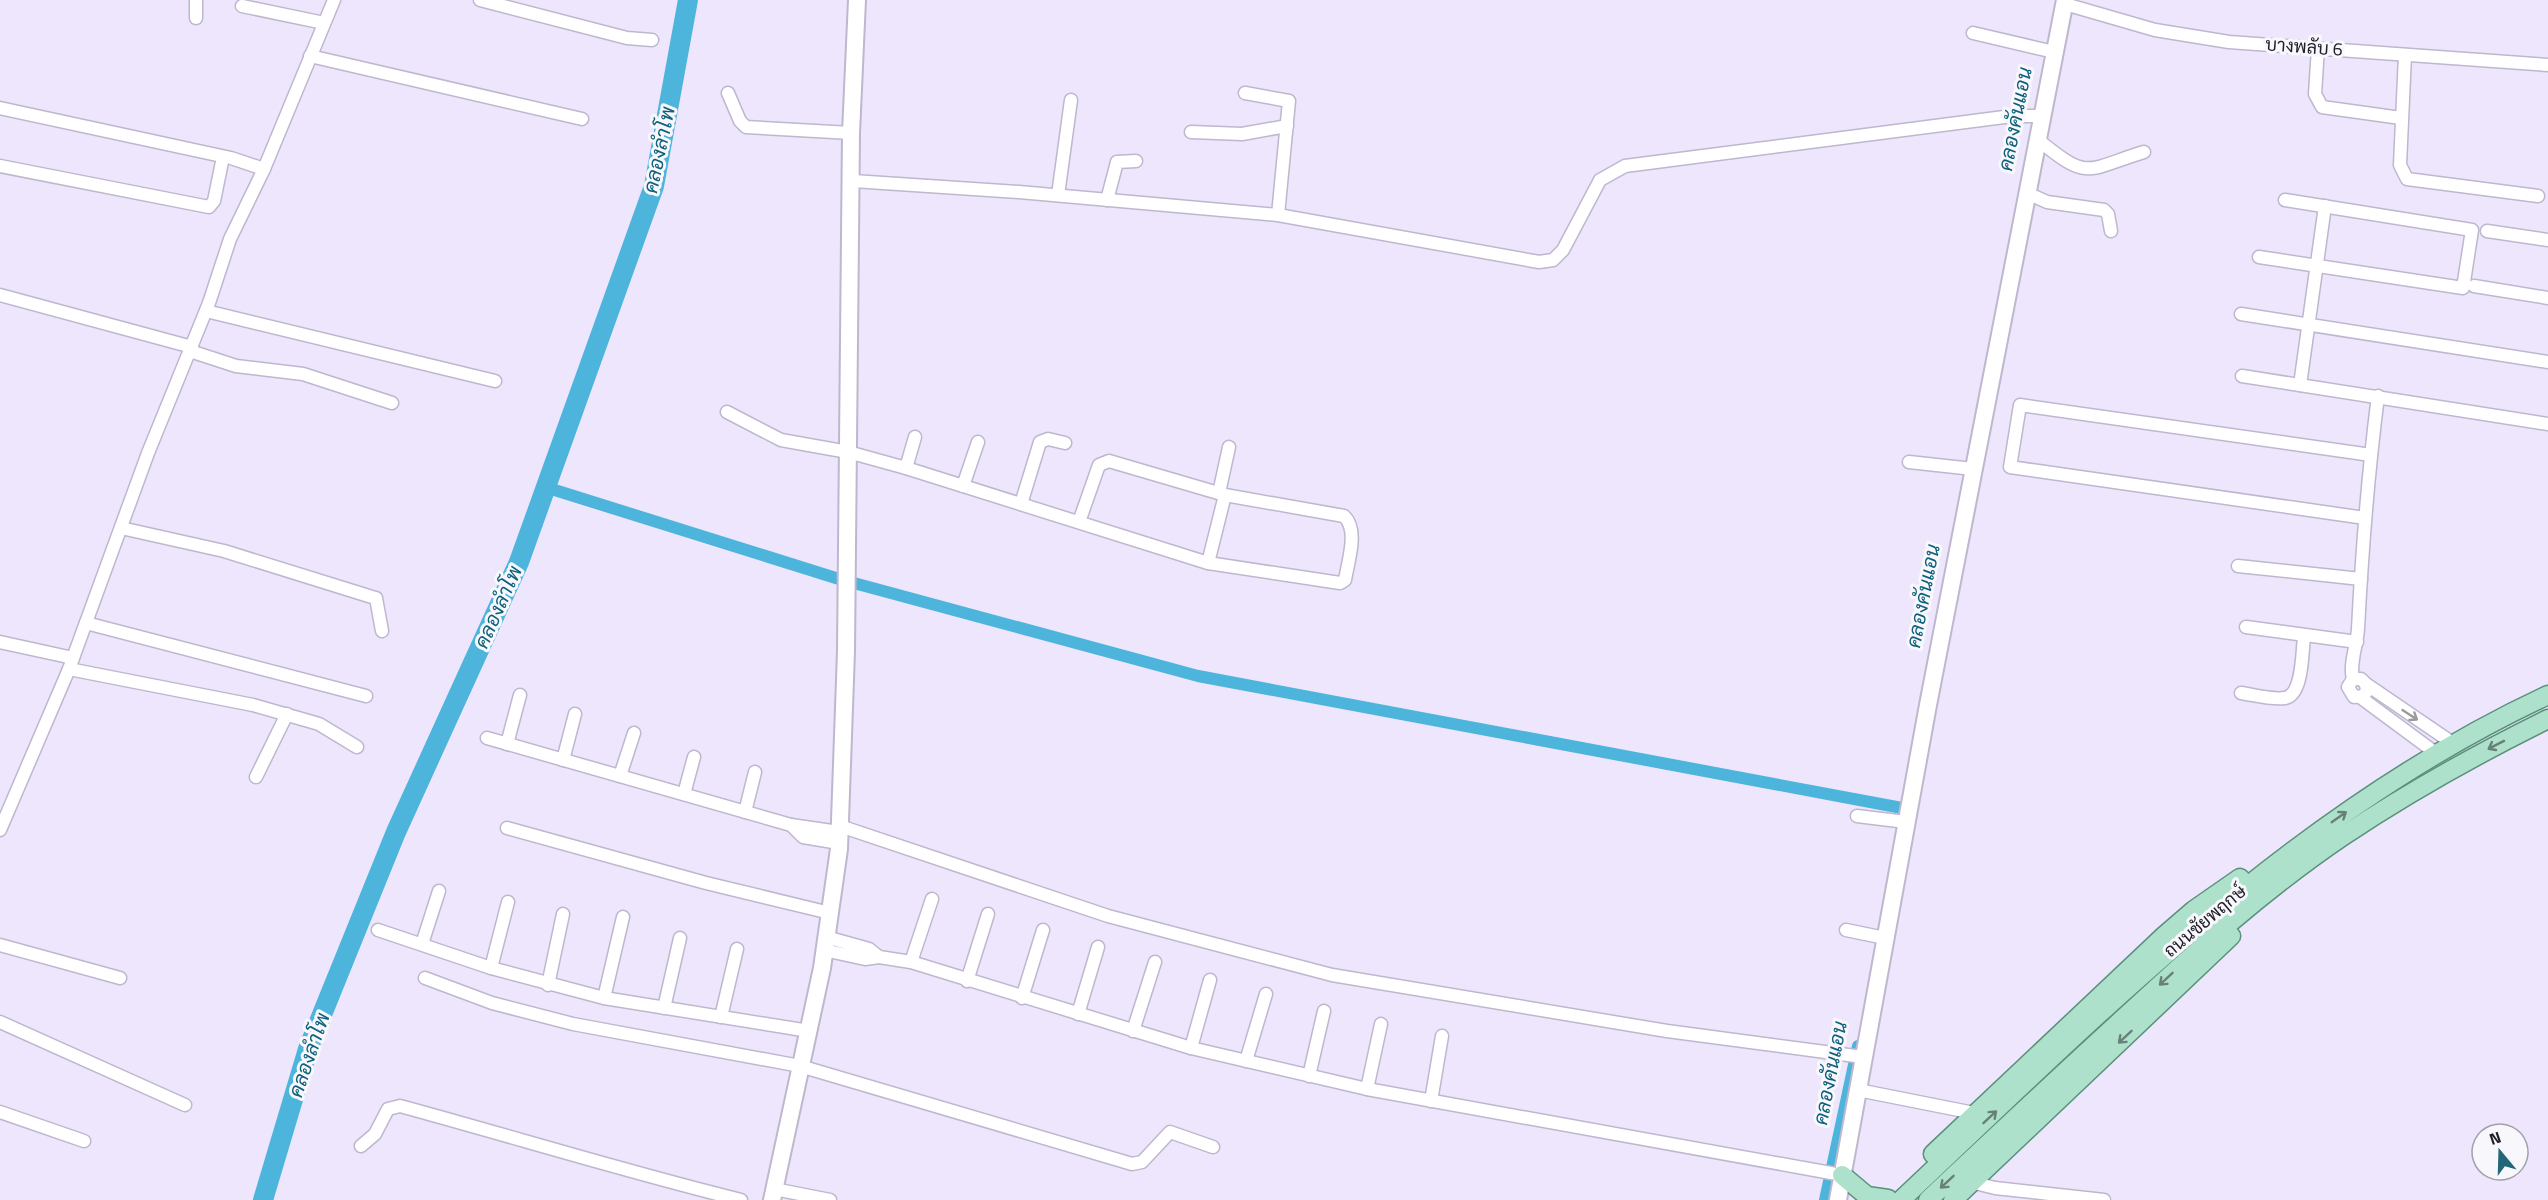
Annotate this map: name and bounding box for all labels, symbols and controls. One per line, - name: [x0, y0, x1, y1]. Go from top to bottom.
- street label: บางพลับ 6: [2264, 30, 2344, 63]
- water label: คลองคันแอน: [1989, 64, 2040, 174]
- water label: คลองลำโพ: [634, 103, 683, 196]
- water label: คลองคันแอน: [1897, 541, 1948, 651]
- water label: คลองลำโพ: [466, 560, 530, 653]
- one-way arrow: [2401, 709, 2417, 721]
- one-way arrow: [2487, 740, 2505, 752]
- one-way arrow: [2330, 811, 2346, 823]
- street label: ถนนชัยพฤกษ์: [2157, 877, 2252, 963]
- one-way arrow: [2159, 971, 2174, 985]
- water label: คลองลำโพ: [280, 1008, 338, 1101]
- water label: คลองคันแอน: [1804, 1018, 1855, 1128]
- one-way arrow: [2117, 1030, 2132, 1044]
- one-way arrow: [1982, 1109, 1997, 1124]
- north arrow: [2470, 1122, 2530, 1182]
- text: N: [2486, 1125, 2504, 1151]
- one-way arrow: [1940, 1175, 1955, 1189]

